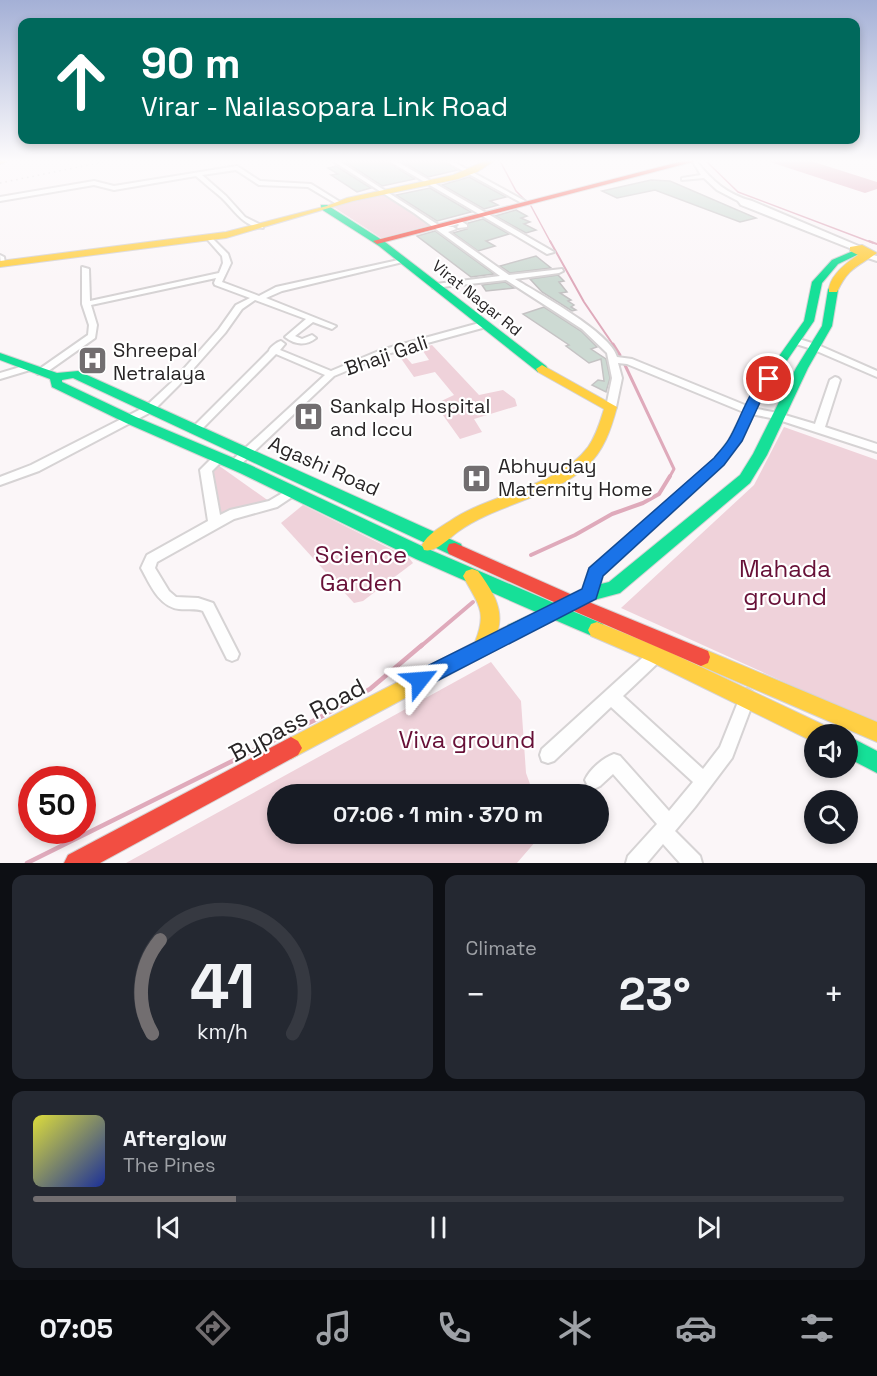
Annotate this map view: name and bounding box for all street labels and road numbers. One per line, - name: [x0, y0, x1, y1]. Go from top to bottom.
- street label: Virat Nagar Rd: [428, 255, 526, 341]
- street label: Bhaji Gali: [341, 329, 431, 381]
- street label: Agashi Road: [264, 430, 384, 502]
- street label: Bypass Road: [223, 671, 371, 769]

